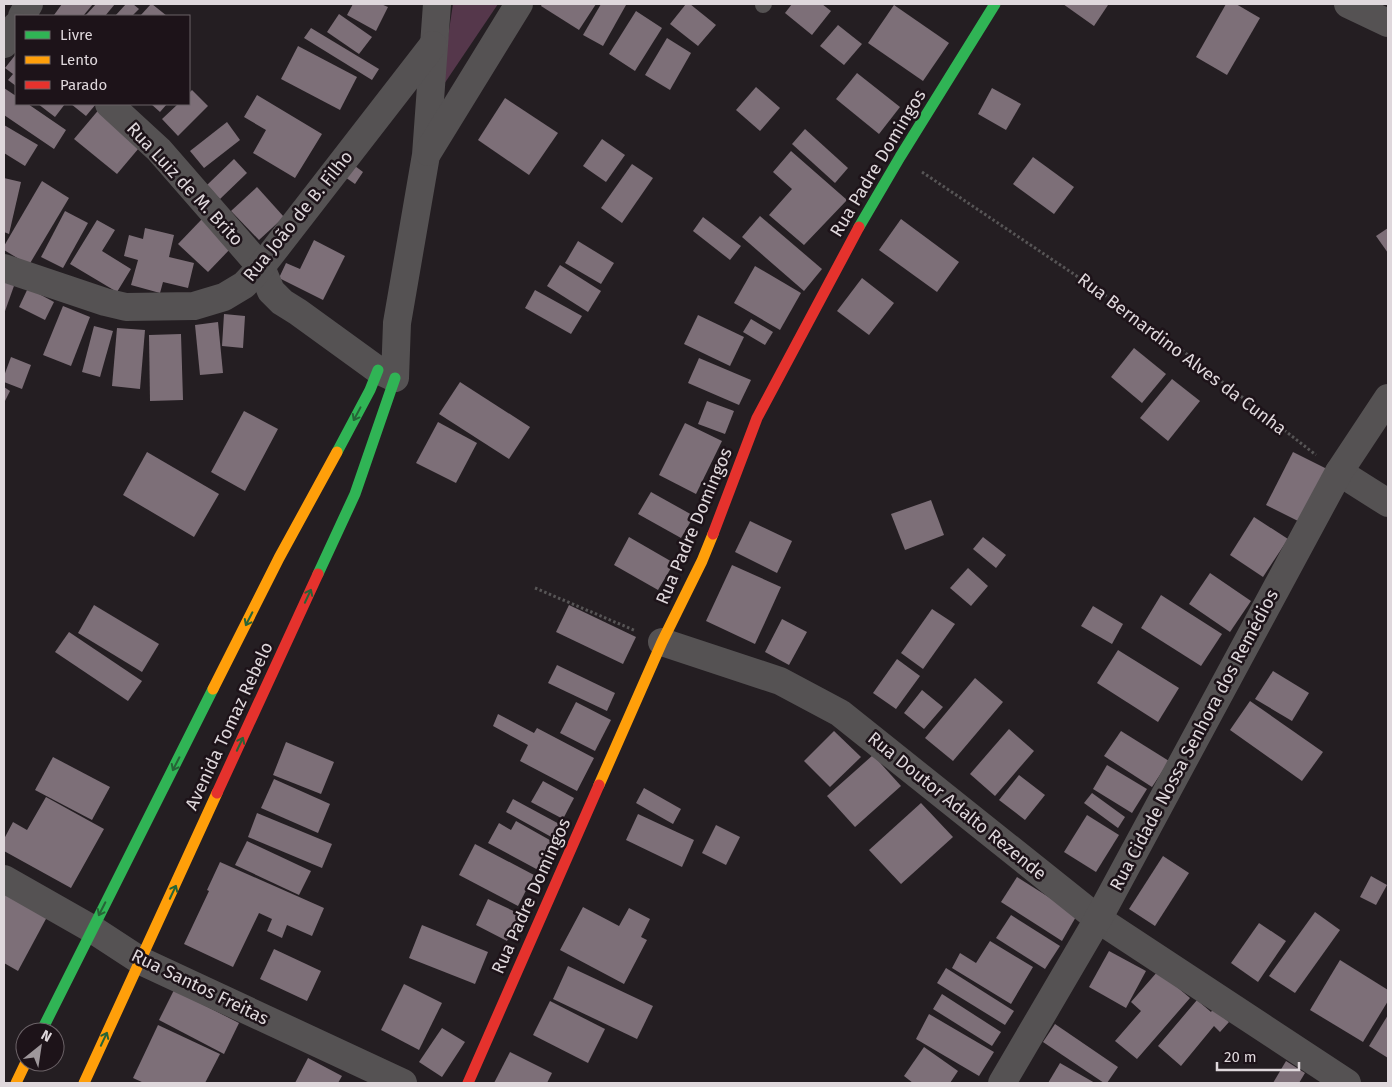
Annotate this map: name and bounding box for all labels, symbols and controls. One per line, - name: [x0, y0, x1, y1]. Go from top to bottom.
- legend: [15, 15, 190, 105]
- text: Livre: [60, 26, 93, 44]
- text: Lento: [60, 51, 98, 69]
- text: Parado: [60, 76, 107, 94]
- street label: Rua Padre Domingos: [825, 85, 931, 241]
- street label: Rua Luiz de M. Brito: [122, 118, 248, 250]
- street label: Rua João de B. Filho: [239, 146, 357, 286]
- street label: Rua Bernardino Alves da Cunha: [1073, 268, 1291, 440]
- one-way arrow: [352, 406, 362, 420]
- street label: Rua Padre Domingos: [651, 444, 737, 608]
- street label: Rua Cidade Nossa Senhora dos Remédios: [1105, 586, 1283, 894]
- one-way arrow: [304, 589, 314, 604]
- one-way arrow: [243, 611, 253, 626]
- street label: Avenida Tomaz Rebelo: [180, 638, 278, 814]
- street label: Rua Doutor Adalto Rezende: [863, 727, 1051, 885]
- one-way arrow: [236, 737, 246, 752]
- one-way arrow: [171, 757, 181, 772]
- street label: Rua Padre Domingos: [487, 815, 575, 977]
- one-way arrow: [168, 885, 178, 900]
- one-way arrow: [97, 901, 106, 916]
- street label: Rua Santos Freitas: [128, 944, 272, 1030]
- north arrow: [15, 1022, 65, 1072]
- text: N: [38, 1026, 55, 1046]
- one-way arrow: [100, 1032, 110, 1047]
- scale bar: [1217, 1040, 1300, 1072]
- text: 20 m: [1224, 1048, 1257, 1066]

